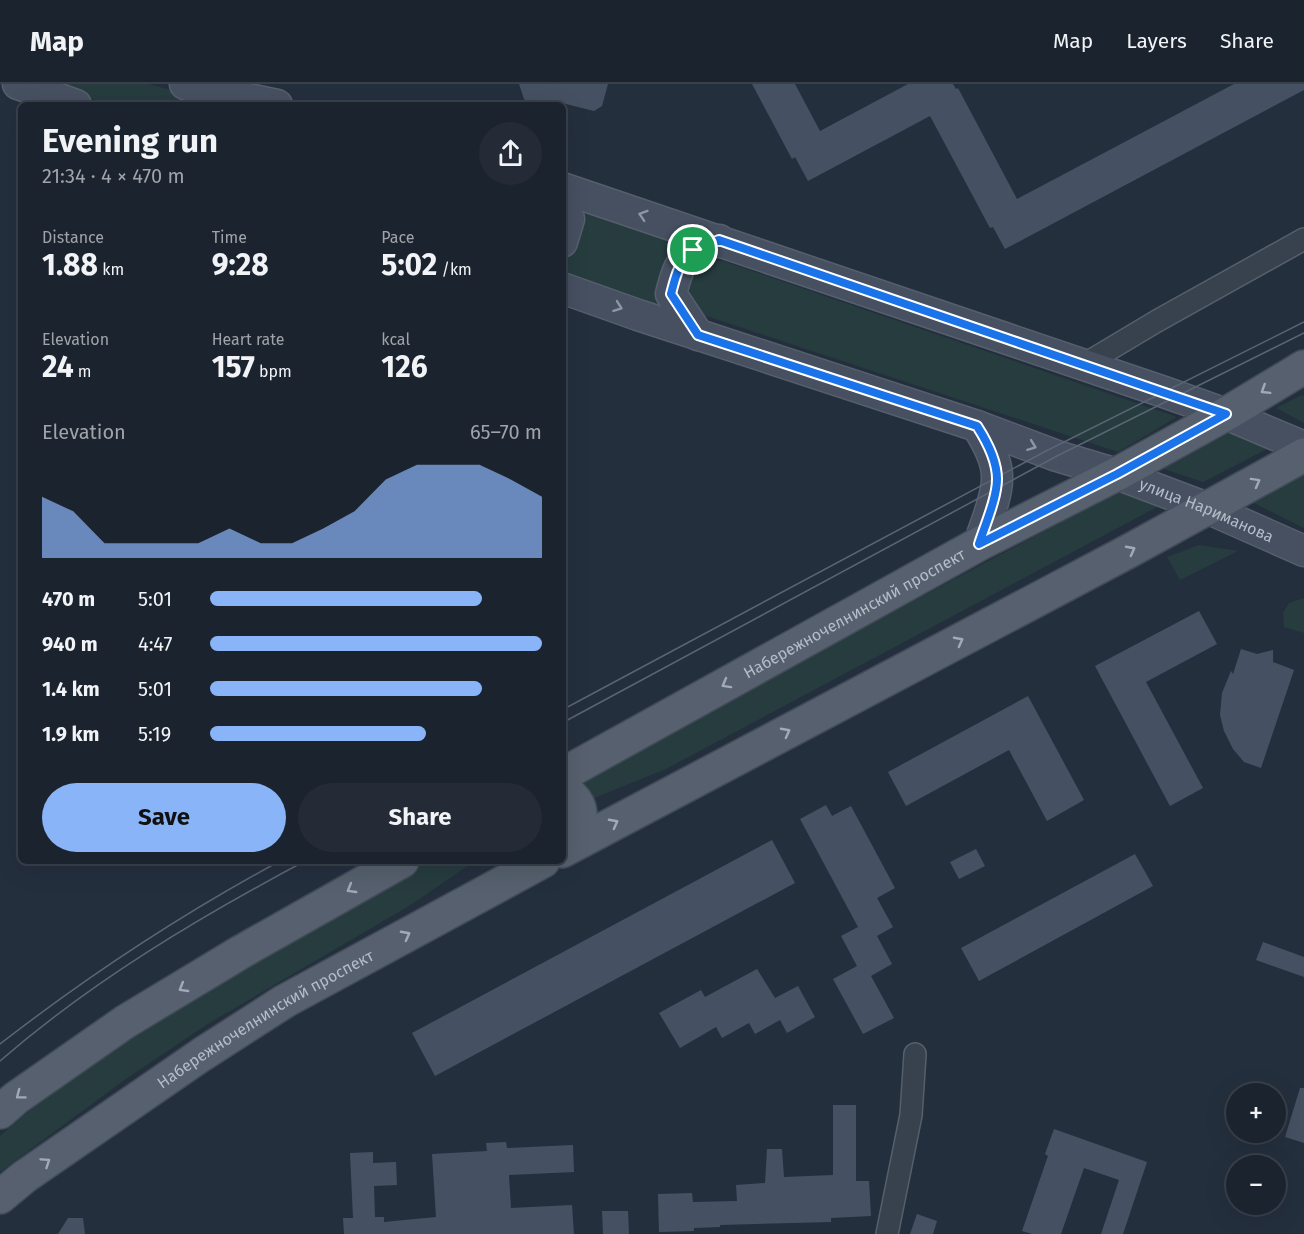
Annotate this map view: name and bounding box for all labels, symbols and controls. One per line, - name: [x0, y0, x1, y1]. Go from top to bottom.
- text: Map: [30, 25, 84, 58]
- text: Map: [1053, 28, 1093, 54]
- text: Layers: [1126, 28, 1187, 54]
- text: Share: [1220, 28, 1274, 54]
- text: Evening run: [42, 121, 218, 161]
- button: share: [479, 122, 542, 185]
- text: 21:34 · 4 × 470 m: [42, 164, 185, 188]
- one-way arrow: [638, 210, 649, 223]
- pin: [667, 224, 718, 275]
- text: Distance: [42, 228, 104, 247]
- text: Time: [212, 228, 247, 247]
- text: Pace: [381, 228, 415, 247]
- icon: arrive: [676, 233, 709, 266]
- text: 1.88: [42, 247, 98, 283]
- text: 9:28: [212, 247, 269, 283]
- text: 5:02: [381, 247, 437, 283]
- text: km: [98, 260, 124, 279]
- text: /km: [437, 260, 472, 279]
- one-way arrow: [612, 300, 622, 313]
- text: Elevation: [42, 330, 109, 349]
- text: Heart rate: [212, 330, 285, 349]
- text: kcal: [381, 330, 410, 349]
- text: 24: [42, 349, 74, 385]
- text: 157: [212, 349, 255, 385]
- text: 126: [381, 349, 428, 385]
- text: m: [74, 362, 92, 381]
- text: bpm: [255, 362, 292, 381]
- one-way arrow: [1261, 382, 1271, 394]
- text: Elevation: [42, 420, 126, 444]
- text: 65–70 m: [470, 420, 542, 444]
- one-way arrow: [1025, 439, 1036, 451]
- street label: улица Нариманова: [1137, 474, 1277, 546]
- one-way arrow: [1249, 478, 1260, 489]
- street label: Набережночелнинский проспект: [740, 544, 969, 683]
- one-way arrow: [1125, 545, 1136, 557]
- text: 470 m: [42, 587, 95, 611]
- text: 5:01: [138, 587, 172, 611]
- text: 940 m: [42, 632, 98, 656]
- text: 4:47: [138, 632, 172, 656]
- one-way arrow: [953, 637, 963, 648]
- text: 1.4 km: [42, 677, 100, 701]
- text: 5:01: [138, 677, 172, 701]
- one-way arrow: [721, 677, 732, 688]
- text: 1.9 km: [42, 722, 100, 746]
- text: 5:19: [138, 722, 171, 746]
- one-way arrow: [780, 728, 791, 739]
- button: Save: [42, 783, 286, 852]
- button: Share: [298, 783, 542, 852]
- one-way arrow: [608, 819, 619, 831]
- one-way arrow: [347, 882, 357, 893]
- one-way arrow: [400, 931, 410, 942]
- street label: Набережночелнинский проспект: [154, 945, 378, 1092]
- one-way arrow: [179, 980, 189, 992]
- map controls: [1226, 1083, 1286, 1215]
- button: +: [1226, 1083, 1286, 1143]
- one-way arrow: [16, 1088, 27, 1099]
- button: −: [1226, 1155, 1286, 1215]
- one-way arrow: [40, 1158, 51, 1169]

